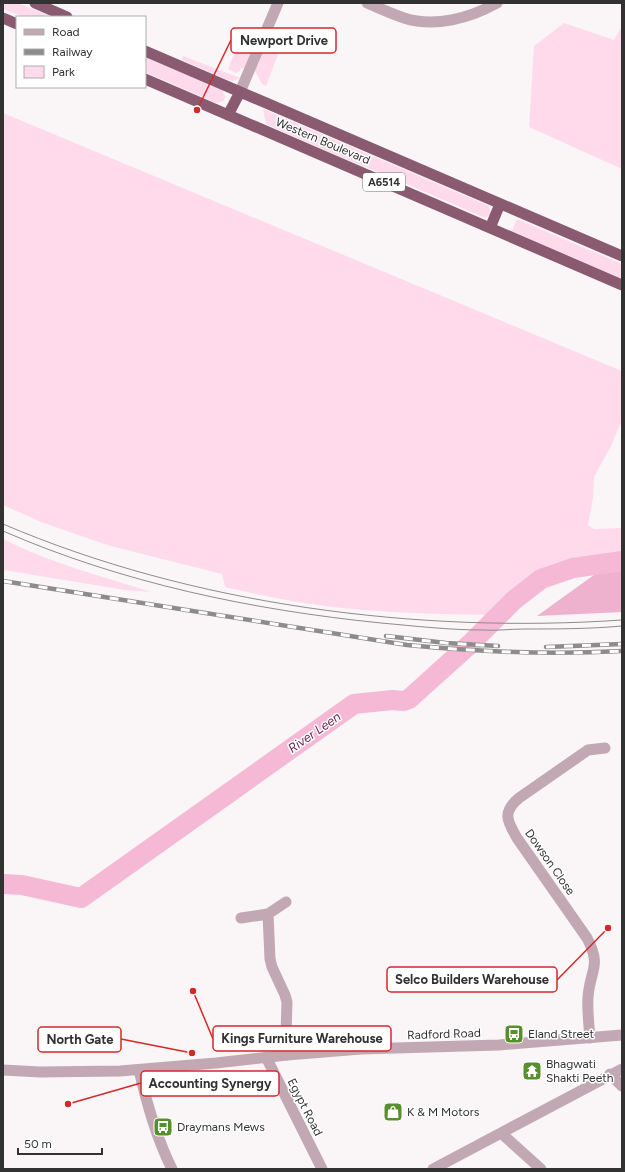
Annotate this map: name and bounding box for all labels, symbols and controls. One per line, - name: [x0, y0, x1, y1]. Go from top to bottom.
- legend: [16, 16, 146, 88]
- text: Road: [52, 25, 80, 39]
- callout: Newport Drive: [231, 28, 336, 53]
- text: Newport Drive: [240, 33, 328, 48]
- text: Railway: [52, 45, 93, 59]
- text: Park: [52, 65, 75, 79]
- street label: Western Boulevard: [274, 115, 372, 167]
- road number: A6514: [363, 173, 405, 191]
- water label: River Leen: [285, 709, 343, 756]
- street label: Dowson Close: [522, 826, 578, 898]
- callout: Selco Builders Warehouse: [387, 967, 557, 992]
- text: Selco Builders Warehouse: [395, 972, 549, 987]
- bus stop icon: Eland Street: [503, 1023, 525, 1045]
- callout: Kings Furniture Warehouse: [213, 1026, 391, 1051]
- street label: Radford Road: [407, 1026, 481, 1042]
- callout: North Gate: [38, 1027, 121, 1052]
- place label: Eland Street: [528, 1027, 595, 1041]
- text: Kings Furniture Warehouse: [221, 1031, 383, 1046]
- text: North Gate: [46, 1032, 114, 1047]
- place label: Bhagwati Shakti Peeth: [546, 1057, 614, 1085]
- temple icon: Bhagwati Shakti Peeth: [521, 1060, 543, 1082]
- callout: Accounting Synergy: [141, 1071, 279, 1096]
- text: Accounting Synergy: [149, 1076, 272, 1091]
- street label: Egypt Road: [285, 1076, 325, 1138]
- shop icon: K & M Motors: [382, 1101, 404, 1123]
- place label: K & M Motors: [407, 1105, 480, 1119]
- bus stop icon: Draymans Mews: [152, 1116, 174, 1138]
- place label: Draymans Mews: [177, 1120, 265, 1134]
- scale bar: [18, 1130, 102, 1156]
- text: 50 m: [24, 1137, 52, 1151]

